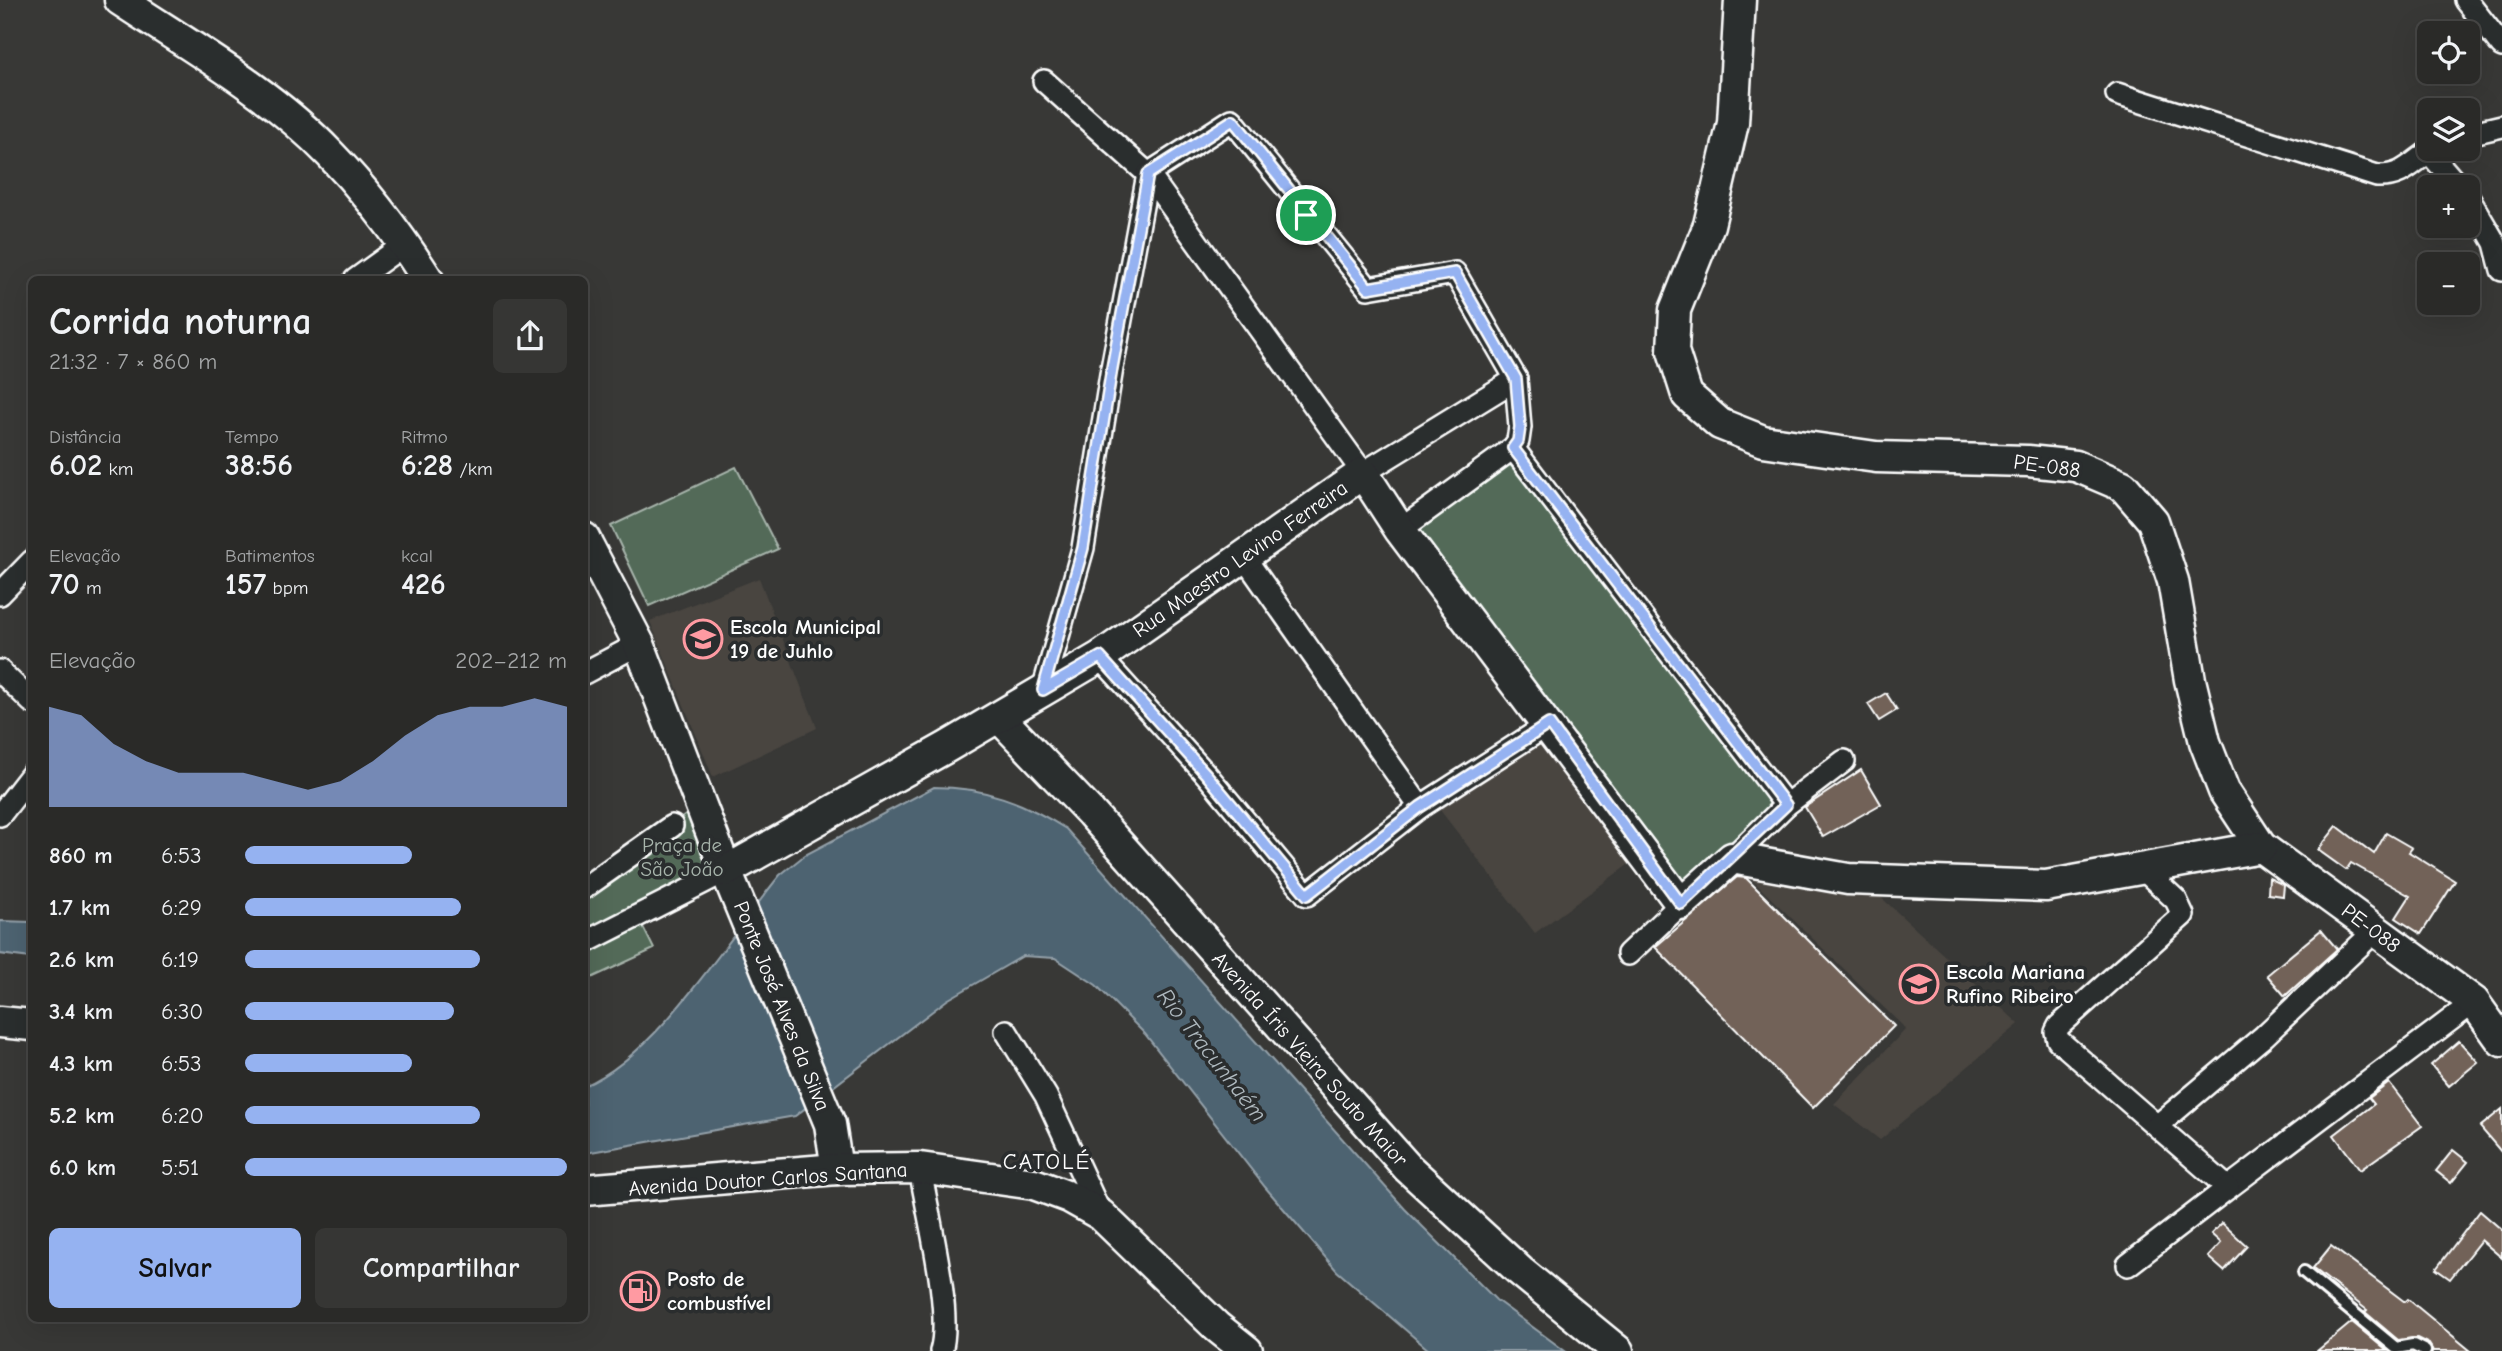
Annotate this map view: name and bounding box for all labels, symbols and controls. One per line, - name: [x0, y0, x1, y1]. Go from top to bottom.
- map controls: [2417, 21, 2480, 315]
- button: locate: [2417, 21, 2480, 84]
- button: layers: [2417, 98, 2480, 161]
- button: +: [2417, 175, 2480, 238]
- pin: [1276, 185, 1336, 245]
- icon: arrive: [1287, 196, 1325, 234]
- button: −: [2417, 252, 2480, 315]
- button: share: [493, 299, 567, 373]
- text: Corrida noturna: [49, 300, 312, 344]
- text: 21:32 · 7 × 860 m: [49, 348, 217, 375]
- text: Distância: [49, 426, 122, 448]
- text: Tempo: [225, 426, 279, 448]
- text: Ritmo: [401, 426, 448, 448]
- text: 6.02: [49, 448, 102, 483]
- text: 38:56: [225, 448, 293, 483]
- text: 6:28: [401, 448, 453, 483]
- street label: PE-088: [2012, 449, 2082, 483]
- text: km: [102, 458, 134, 480]
- text: /km: [453, 458, 493, 480]
- street label: Rua Maestro Levino Ferreira: [1128, 476, 1352, 642]
- text: Elevação: [49, 545, 121, 567]
- text: Batimentos: [225, 545, 315, 567]
- text: kcal: [401, 545, 433, 567]
- text: 70: [49, 567, 80, 602]
- text: 157: [225, 567, 266, 602]
- text: 426: [401, 567, 446, 602]
- text: m: [80, 577, 102, 599]
- text: bpm: [266, 577, 309, 599]
- place label: Escola Municipal 19 de Juhlo: [730, 615, 881, 663]
- school or university icon: Escola Municipal 19 de Juhlo: [682, 618, 724, 660]
- text: Elevação: [49, 647, 136, 674]
- text: 202–212 m: [455, 647, 567, 674]
- park label: Praça de São João: [640, 833, 724, 881]
- text: 860 m: [49, 842, 112, 869]
- text: 6:53: [161, 842, 202, 869]
- text: 1.7 km: [49, 894, 110, 921]
- text: 6:29: [161, 894, 202, 921]
- street label: Ponte José Alves da Silva: [729, 898, 835, 1114]
- street label: PE-088: [2337, 898, 2405, 958]
- text: 2.6 km: [49, 946, 114, 973]
- text: 6:19: [161, 946, 199, 973]
- street label: Avenida Íris Vieira Souto Maior: [1207, 947, 1413, 1172]
- place label: Escola Mariana Rufino Ribeiro: [1946, 960, 2085, 1008]
- school or university icon: Escola Mariana Rufino Ribeiro: [1898, 963, 1940, 1005]
- water label: Rio Tracunhaém: [1152, 983, 1272, 1127]
- text: 3.4 km: [49, 998, 113, 1025]
- text: 6:30: [161, 998, 203, 1025]
- text: 4.3 km: [49, 1050, 113, 1077]
- text: 6:53: [161, 1050, 202, 1077]
- text: 5.2 km: [49, 1102, 115, 1129]
- text: 6:20: [161, 1102, 204, 1129]
- district label: CATOLÉ: [1003, 1148, 1091, 1175]
- text: 6.0 km: [49, 1154, 116, 1181]
- text: 5:51: [161, 1154, 199, 1181]
- street label: Avenida Doutor Carlos Santana: [628, 1157, 908, 1201]
- button: Salvar: [49, 1228, 301, 1308]
- button: Compartilhar: [315, 1228, 567, 1308]
- place label: Posto de combustível: [667, 1267, 771, 1315]
- fuel station icon: Posto de combustível: [619, 1270, 661, 1312]

